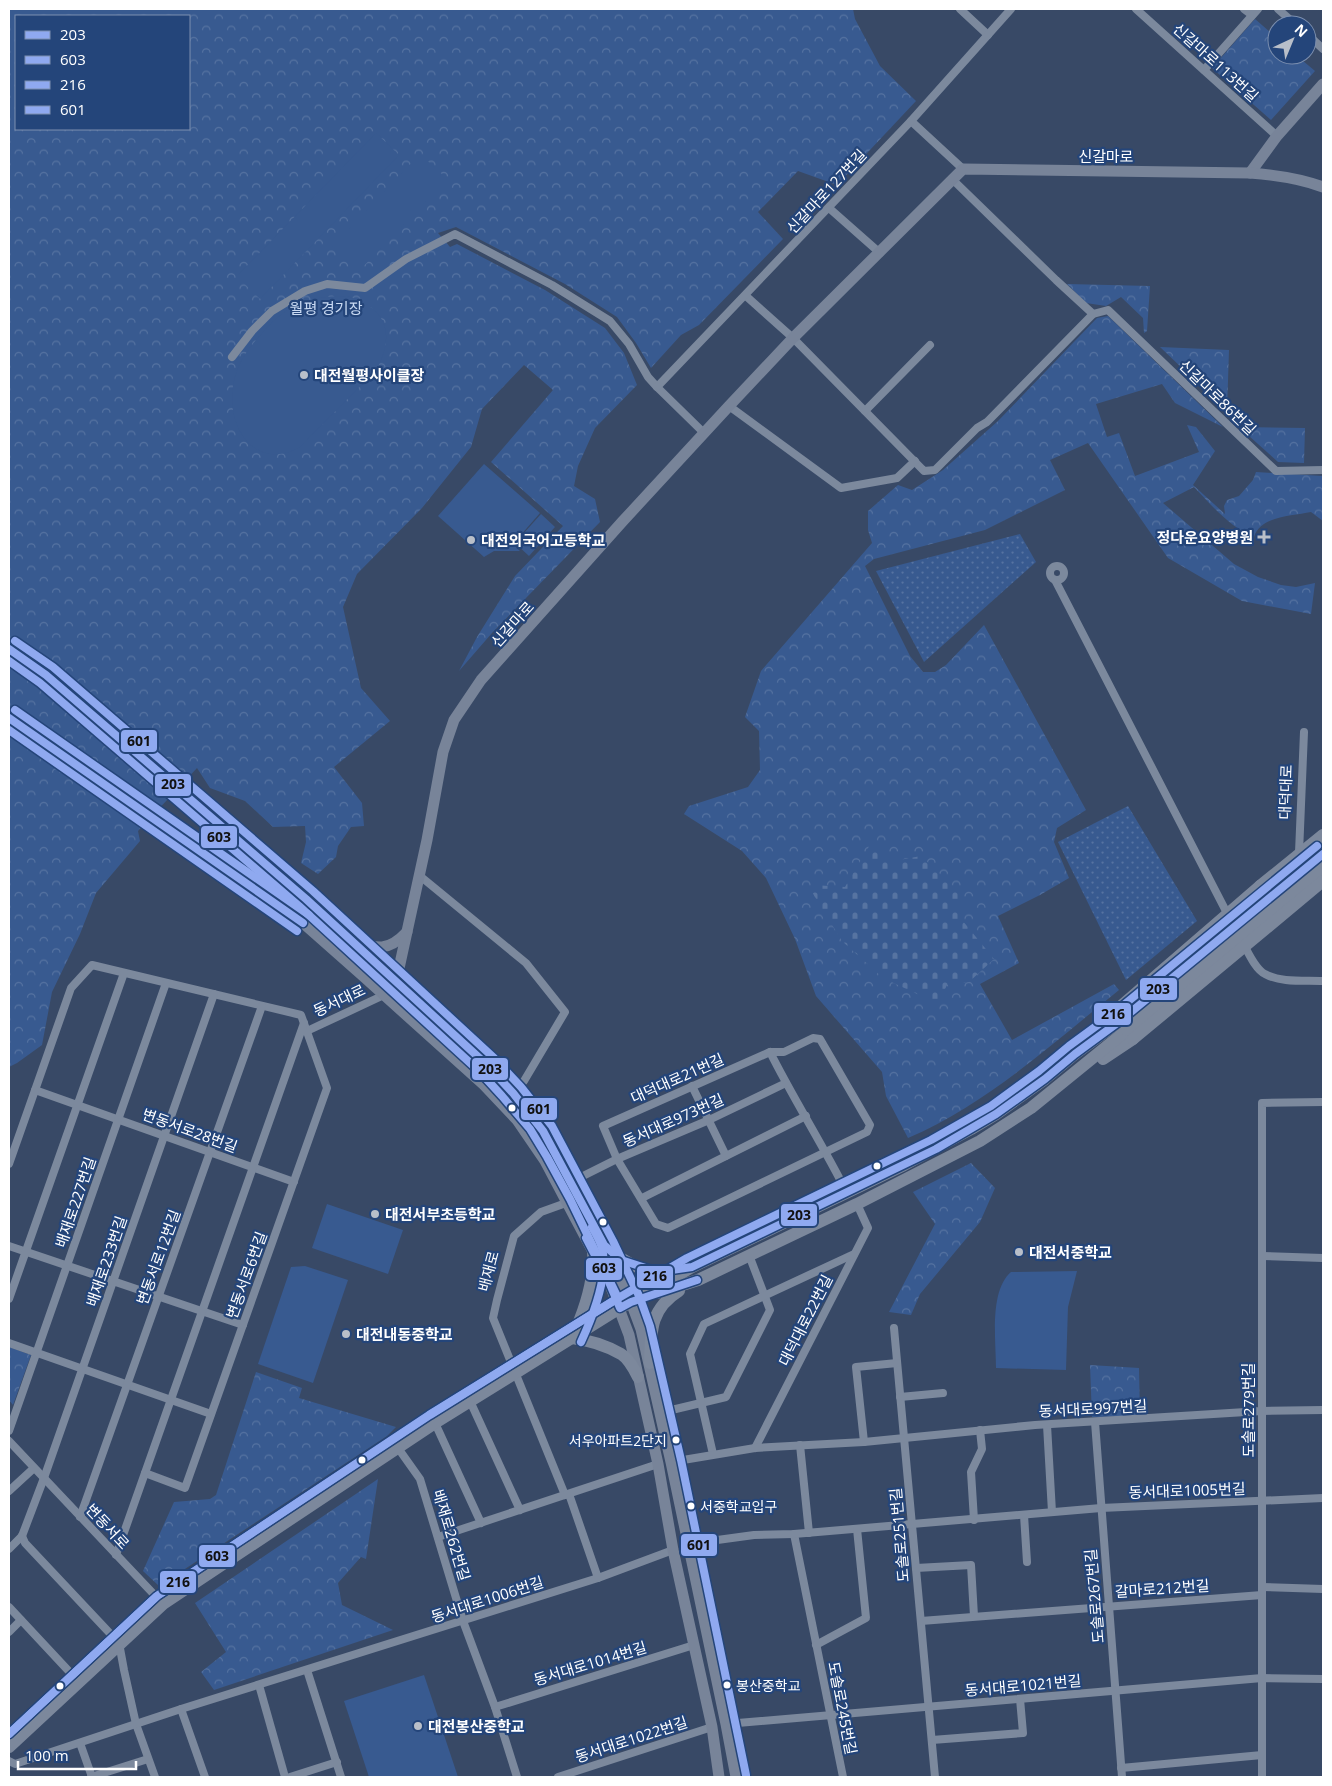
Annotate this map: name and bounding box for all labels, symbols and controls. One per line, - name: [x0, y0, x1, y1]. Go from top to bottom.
- legend: [15, 15, 190, 130]
- north arrow: [1267, 15, 1317, 65]
- street label: 신갈마로113번길: [1169, 18, 1263, 106]
- text: N: [1291, 19, 1312, 41]
- text: 203: [60, 24, 86, 44]
- text: 603: [60, 49, 86, 69]
- text: 216: [60, 74, 86, 94]
- text: 601: [60, 99, 86, 119]
- street label: 신갈마로127번길: [782, 144, 870, 238]
- street label: 신갈마로: [1078, 146, 1134, 166]
- park label: 월평 경기장: [290, 298, 363, 318]
- street label: 신갈마로86번길: [1175, 355, 1261, 439]
- place label: 대전월평사이클장: [314, 365, 425, 385]
- marker: 대전월평사이클장: [298, 369, 310, 381]
- place label: 정다운요양병원: [1156, 527, 1253, 547]
- place label: 대전외국어고등학교: [481, 530, 605, 550]
- marker: 정다운요양병원: [1257, 530, 1271, 544]
- marker: 대전외국어고등학교: [465, 534, 477, 546]
- street label: 신갈마로: [486, 597, 538, 651]
- line badge: 601: [120, 729, 158, 753]
- text: 601: [127, 731, 151, 750]
- street label: 대덕대로: [1274, 764, 1296, 820]
- line badge: 203: [154, 773, 192, 797]
- text: 203: [161, 774, 185, 793]
- line badge: 603: [200, 825, 238, 849]
- text: 603: [207, 827, 231, 846]
- line badge: 203: [1139, 977, 1178, 1001]
- street label: 동서대로: [310, 979, 368, 1021]
- text: 203: [1146, 979, 1170, 998]
- line badge: 216: [1093, 1002, 1132, 1026]
- text: 216: [1101, 1004, 1125, 1023]
- street label: 대덕대로21번길: [627, 1049, 727, 1107]
- line badge: 203: [471, 1057, 509, 1081]
- text: 203: [478, 1059, 502, 1078]
- street label: 동서대로973번길: [619, 1089, 727, 1151]
- line badge: 601: [520, 1097, 558, 1121]
- text: 601: [527, 1099, 551, 1118]
- unlabelled marker: [507, 1103, 517, 1113]
- street label: 변동서로28번길: [140, 1104, 240, 1156]
- street label: 배재로227번길: [50, 1154, 100, 1250]
- unlabelled marker: [872, 1161, 882, 1171]
- line badge: 203: [780, 1203, 818, 1227]
- place label: 대전서부초등학교: [385, 1204, 496, 1224]
- text: 203: [787, 1205, 811, 1224]
- street label: 변동서로12번길: [132, 1207, 184, 1307]
- marker: 대전서부초등학교: [369, 1208, 381, 1220]
- street label: 배재로233번길: [81, 1213, 131, 1309]
- unlabelled marker: [598, 1217, 608, 1227]
- street label: 변동서로6번길: [221, 1229, 271, 1321]
- place label: 대전서중학교: [1029, 1242, 1112, 1262]
- marker: 대전서중학교: [1013, 1246, 1025, 1258]
- street label: 배재로: [473, 1248, 503, 1294]
- line badge: 603: [585, 1257, 623, 1281]
- text: 603: [592, 1258, 616, 1277]
- line badge: 216: [636, 1265, 674, 1289]
- text: 216: [643, 1266, 667, 1285]
- street label: 대덕대로22번길: [773, 1271, 837, 1369]
- place label: 대전내동중학교: [356, 1324, 453, 1344]
- marker: 대전내동중학교: [340, 1328, 352, 1340]
- street label: 도솔로279번길: [1238, 1363, 1258, 1457]
- street label: 동서대로997번길: [1038, 1395, 1148, 1421]
- place label: 서우아파트2단지: [569, 1431, 667, 1450]
- marker: 서우아파트2단지: [671, 1435, 681, 1445]
- unlabelled marker: [357, 1455, 367, 1465]
- street label: 동서대로1005번길: [1128, 1478, 1246, 1502]
- street label: 배재로262번길: [429, 1487, 475, 1583]
- street label: 도솔로251번길: [885, 1487, 913, 1583]
- place label: 서중학교입구: [700, 1497, 777, 1516]
- street label: 변동서로: [82, 1499, 134, 1553]
- marker: 서중학교입구: [686, 1501, 696, 1511]
- line badge: 601: [680, 1533, 718, 1557]
- text: 601: [687, 1535, 711, 1554]
- line badge: 603: [198, 1544, 236, 1568]
- text: 603: [205, 1546, 229, 1565]
- street label: 도솔로267번길: [1080, 1548, 1108, 1644]
- line badge: 216: [159, 1570, 197, 1594]
- street label: 동서대로1006번길: [428, 1571, 546, 1627]
- text: 216: [166, 1572, 190, 1591]
- street label: 갈마로212번길: [1114, 1575, 1210, 1601]
- street label: 동서대로1014번길: [531, 1636, 649, 1690]
- street label: 도솔로245번길: [824, 1660, 862, 1756]
- street label: 동서대로1021번길: [964, 1670, 1082, 1700]
- place label: 봉산중학교: [736, 1676, 801, 1695]
- marker: 봉산중학교: [722, 1680, 732, 1690]
- unlabelled marker: [55, 1681, 65, 1691]
- street label: 동서대로1022번길: [572, 1711, 690, 1767]
- place label: 대전봉산중학교: [428, 1716, 525, 1736]
- marker: 대전봉산중학교: [412, 1720, 424, 1732]
- scale bar: [18, 1738, 135, 1770]
- text: 100 m: [25, 1745, 69, 1765]

